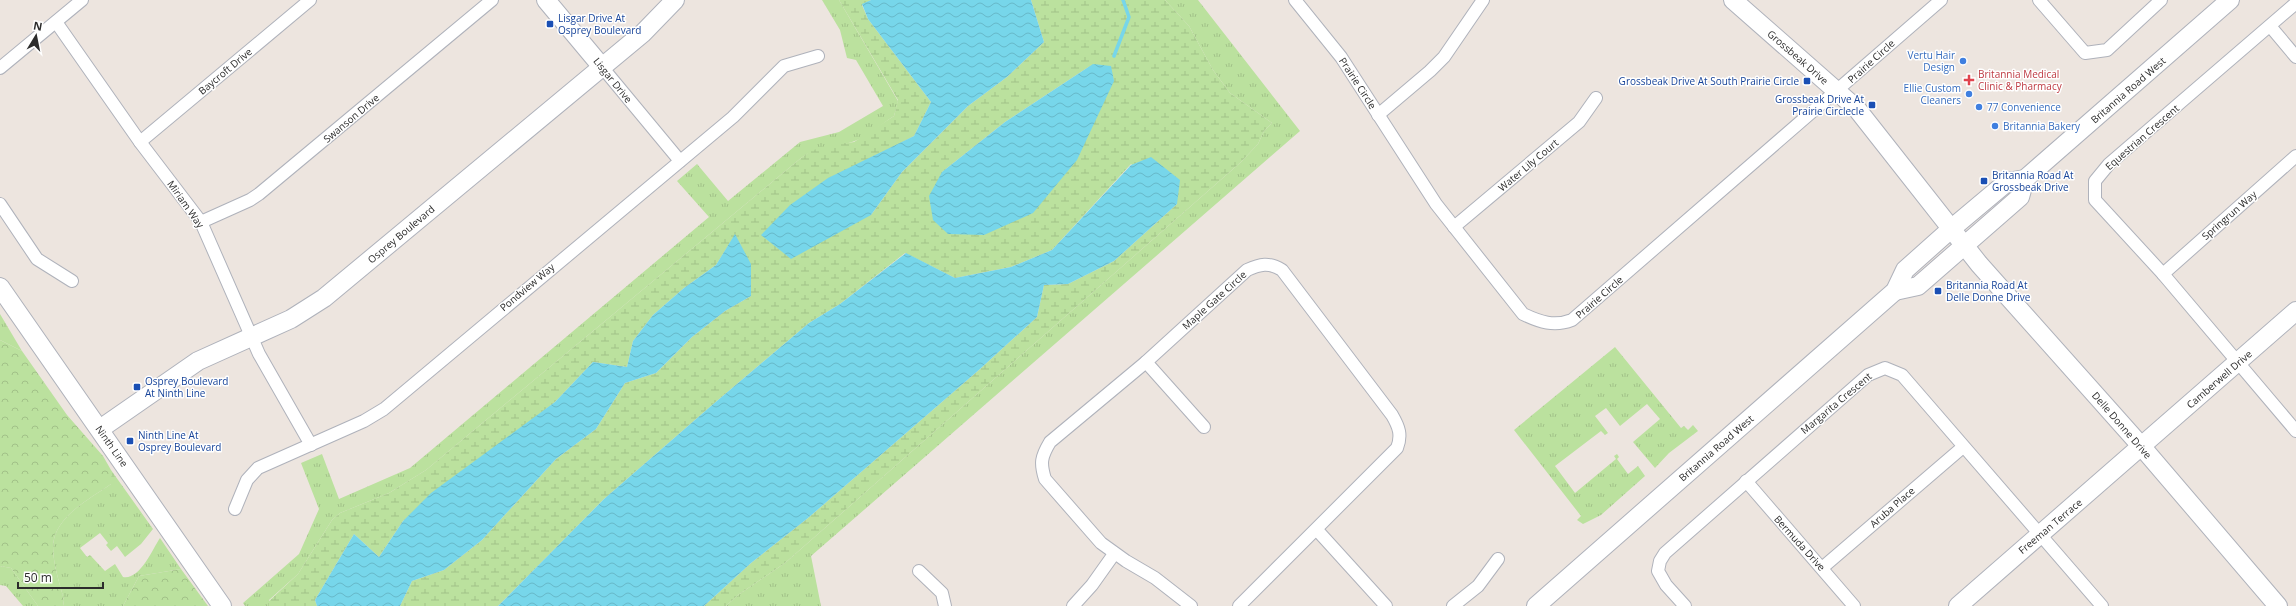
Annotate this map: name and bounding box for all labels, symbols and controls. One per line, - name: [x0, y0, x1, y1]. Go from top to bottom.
- place label: Lisgar Drive At Osprey Boulevard: [558, 11, 641, 37]
- north arrow: [16, 16, 56, 56]
- text: N: [32, 17, 44, 34]
- marker: Lisgar Drive At Osprey Boulevard: [545, 19, 555, 29]
- street label: Grossbeak Drive: [1765, 27, 1832, 88]
- street label: Prairie Circle: [1844, 36, 1898, 86]
- street label: Baycroft Drive: [195, 44, 255, 98]
- place label: Vertu Hair Design: [1908, 48, 1955, 74]
- street label: Britannia Road West: [2088, 53, 2169, 126]
- street label: Lisgar Drive: [590, 54, 636, 106]
- street label: Prairie Circle: [1336, 55, 1380, 112]
- marker: Vertu Hair Design: [1958, 56, 1968, 66]
- place label: Britannia Medical Clinic & Pharmacy: [1978, 67, 2063, 93]
- place label: Grossbeak Drive At South Prairie Circle: [1619, 74, 1799, 88]
- marker: Britannia Medical Clinic & Pharmacy: [1963, 74, 1975, 86]
- marker: Grossbeak Drive At South Prairie Circle: [1802, 76, 1812, 86]
- place label: Ellie Custom Cleaners: [1904, 81, 1961, 107]
- marker: Ellie Custom Cleaners: [1964, 89, 1974, 99]
- street label: Swanson Drive: [320, 90, 382, 146]
- place label: Grossbeak Drive At Prairie Circlecle: [1775, 92, 1864, 118]
- marker: Grossbeak Drive At Prairie Circlecle: [1867, 100, 1877, 110]
- place label: 77 Convenience: [1987, 100, 2061, 114]
- street label: Equestrian Crescent: [2102, 101, 2182, 173]
- marker: 77 Convenience: [1974, 102, 1984, 112]
- place label: Britannia Bakery: [2003, 119, 2081, 133]
- marker: Britannia Bakery: [1990, 121, 2000, 131]
- street label: Water Lily Court: [1495, 135, 1561, 194]
- place label: Britannia Road At Grossbeak Drive: [1992, 168, 2074, 194]
- marker: Britannia Road At Grossbeak Drive: [1979, 176, 1989, 186]
- street label: Miriam Way: [164, 177, 208, 231]
- street label: Springrun Way: [2199, 187, 2260, 243]
- street label: Osprey Boulevard: [365, 202, 437, 266]
- street label: Pondview Way: [497, 259, 558, 314]
- street label: Maple Gate Circle: [1179, 267, 1249, 333]
- street label: Prairie Circle: [1572, 272, 1626, 322]
- place label: Britannia Road At Delle Donne Drive: [1946, 278, 2031, 304]
- marker: Britannia Road At Delle Donne Drive: [1933, 286, 1943, 296]
- street label: Camberwell Drive: [2183, 346, 2255, 411]
- street label: Margarita Crescent: [1797, 369, 1875, 437]
- place label: Osprey Boulevard At Ninth Line: [145, 374, 228, 400]
- marker: Osprey Boulevard At Ninth Line: [132, 382, 142, 392]
- street label: Delle Donne Drive: [2089, 389, 2155, 462]
- street label: Britannia Road West: [1676, 411, 1757, 484]
- street label: Ninth Line: [93, 422, 132, 470]
- place label: Ninth Line At Osprey Boulevard: [138, 428, 221, 454]
- marker: Ninth Line At Osprey Boulevard: [125, 436, 135, 446]
- street label: Aruba Place: [1867, 483, 1918, 530]
- street label: Freeman Terrace: [2015, 495, 2085, 557]
- street label: Bermuda Drive: [1771, 512, 1829, 574]
- scale bar: [18, 564, 103, 590]
- text: 50 m: [24, 569, 52, 586]

